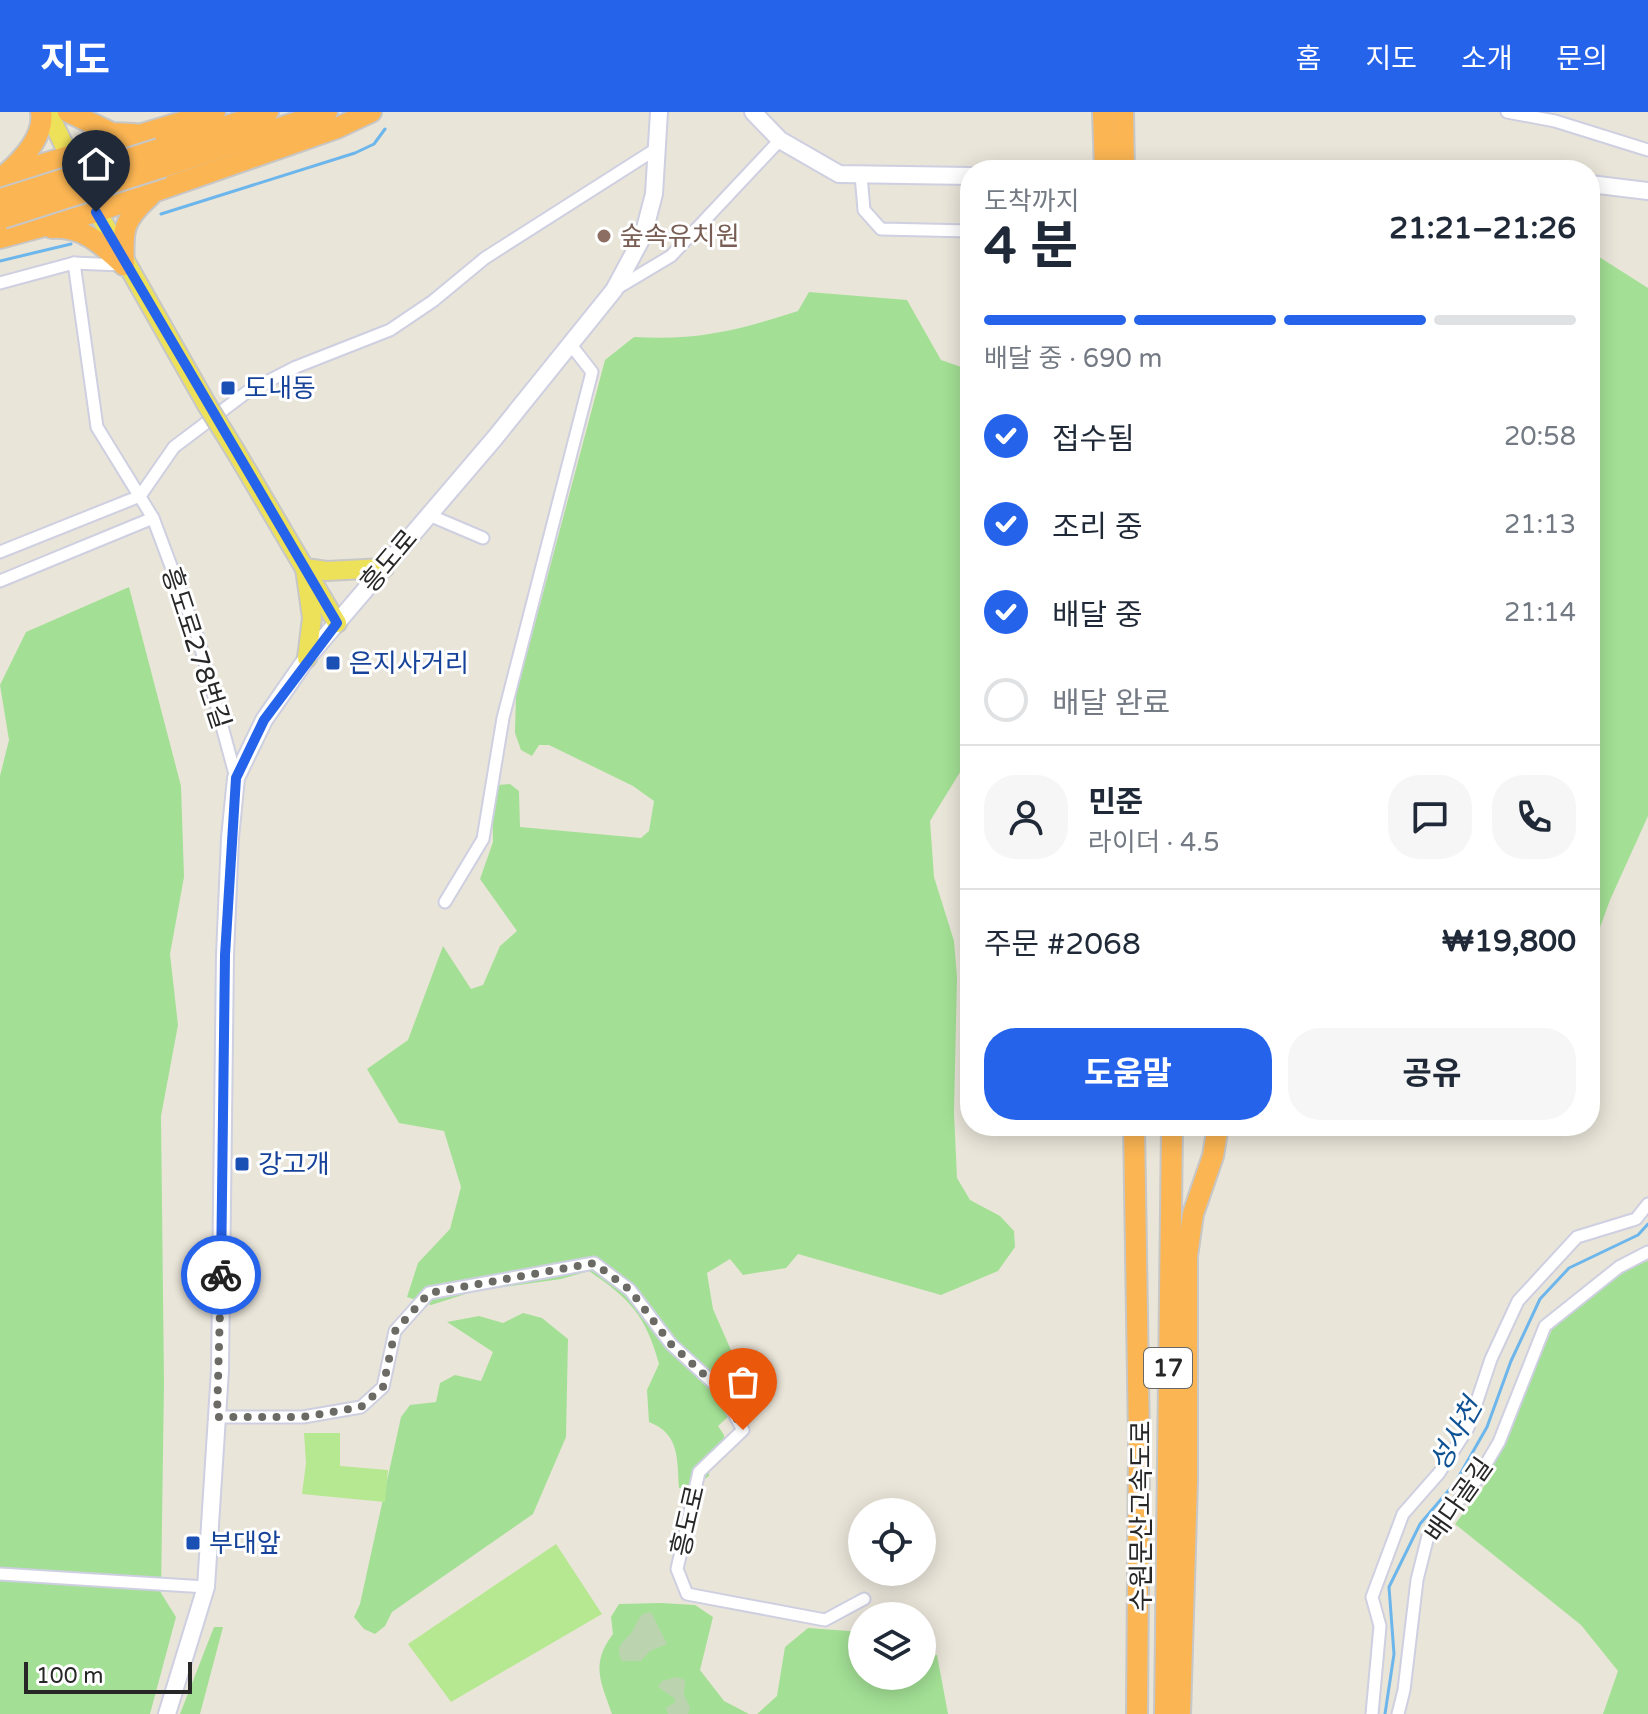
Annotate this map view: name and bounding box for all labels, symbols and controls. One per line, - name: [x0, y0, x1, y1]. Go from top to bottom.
- text: 지도: [40, 38, 110, 84]
- text: 홈: [1296, 42, 1321, 76]
- text: 지도: [1365, 42, 1417, 76]
- text: 소개: [1461, 42, 1512, 76]
- text: 문의: [1556, 42, 1608, 76]
- pin: [62, 130, 130, 212]
- icon: home: [74, 142, 118, 186]
- text: 도착까지: [984, 186, 1080, 217]
- text: 21:21–21:26: [1389, 210, 1576, 247]
- text: 4 분: [984, 215, 1078, 278]
- place label: 숲속유치원: [620, 221, 740, 252]
- marker: 숲속유치원: [595, 227, 613, 245]
- text: 배달 중 · 690 m: [984, 343, 1162, 374]
- place label: 도내동: [244, 373, 316, 404]
- marker: 도내동: [219, 379, 237, 397]
- icon: check: [984, 414, 1028, 458]
- text: 접수됨: [1052, 421, 1135, 458]
- text: 20:58: [1504, 421, 1576, 452]
- icon: check: [984, 502, 1028, 546]
- text: 조리 중: [1052, 509, 1143, 546]
- text: 21:13: [1504, 509, 1576, 540]
- street label: 흥도로: [354, 524, 424, 598]
- street label: 흥도로278번길: [155, 563, 237, 733]
- icon: check: [984, 590, 1028, 634]
- text: 배달 중: [1052, 597, 1143, 634]
- text: 21:14: [1504, 597, 1576, 628]
- place label: 은지사거리: [349, 648, 469, 679]
- marker: 은지사거리: [324, 654, 342, 672]
- text: 배달 완료: [1052, 685, 1170, 722]
- button: person: [984, 775, 1068, 859]
- button: chat: [1388, 775, 1472, 859]
- button: phone: [1492, 775, 1576, 859]
- text: 민준: [1088, 784, 1143, 821]
- text: 라이더 · 4.5: [1088, 827, 1219, 858]
- text: ₩19,800: [1442, 923, 1576, 960]
- text: 주문 #2068: [984, 926, 1141, 963]
- button: 도움말: [984, 1028, 1272, 1120]
- button: 공유: [1288, 1028, 1576, 1120]
- place label: 강고개: [258, 1149, 330, 1180]
- marker: 강고개: [233, 1155, 251, 1173]
- courier: [181, 1235, 261, 1315]
- icon: bike: [199, 1253, 243, 1297]
- pin: [709, 1348, 777, 1430]
- road number: 17: [1144, 1348, 1192, 1388]
- icon: bag: [721, 1360, 765, 1404]
- water label: 성사천: [1422, 1390, 1491, 1477]
- street label: 수원문산고속도로: [1126, 1420, 1157, 1612]
- street label: 배다골길: [1419, 1452, 1499, 1548]
- street label: 흥도로: [665, 1483, 711, 1559]
- map controls: [848, 1498, 936, 1690]
- button: locate: [848, 1498, 936, 1586]
- place label: 부대앞: [209, 1528, 281, 1559]
- marker: 부대앞: [184, 1534, 202, 1552]
- button: layers: [848, 1602, 936, 1690]
- scale bar: [24, 1658, 192, 1694]
- text: 100 m: [36, 1663, 103, 1689]

